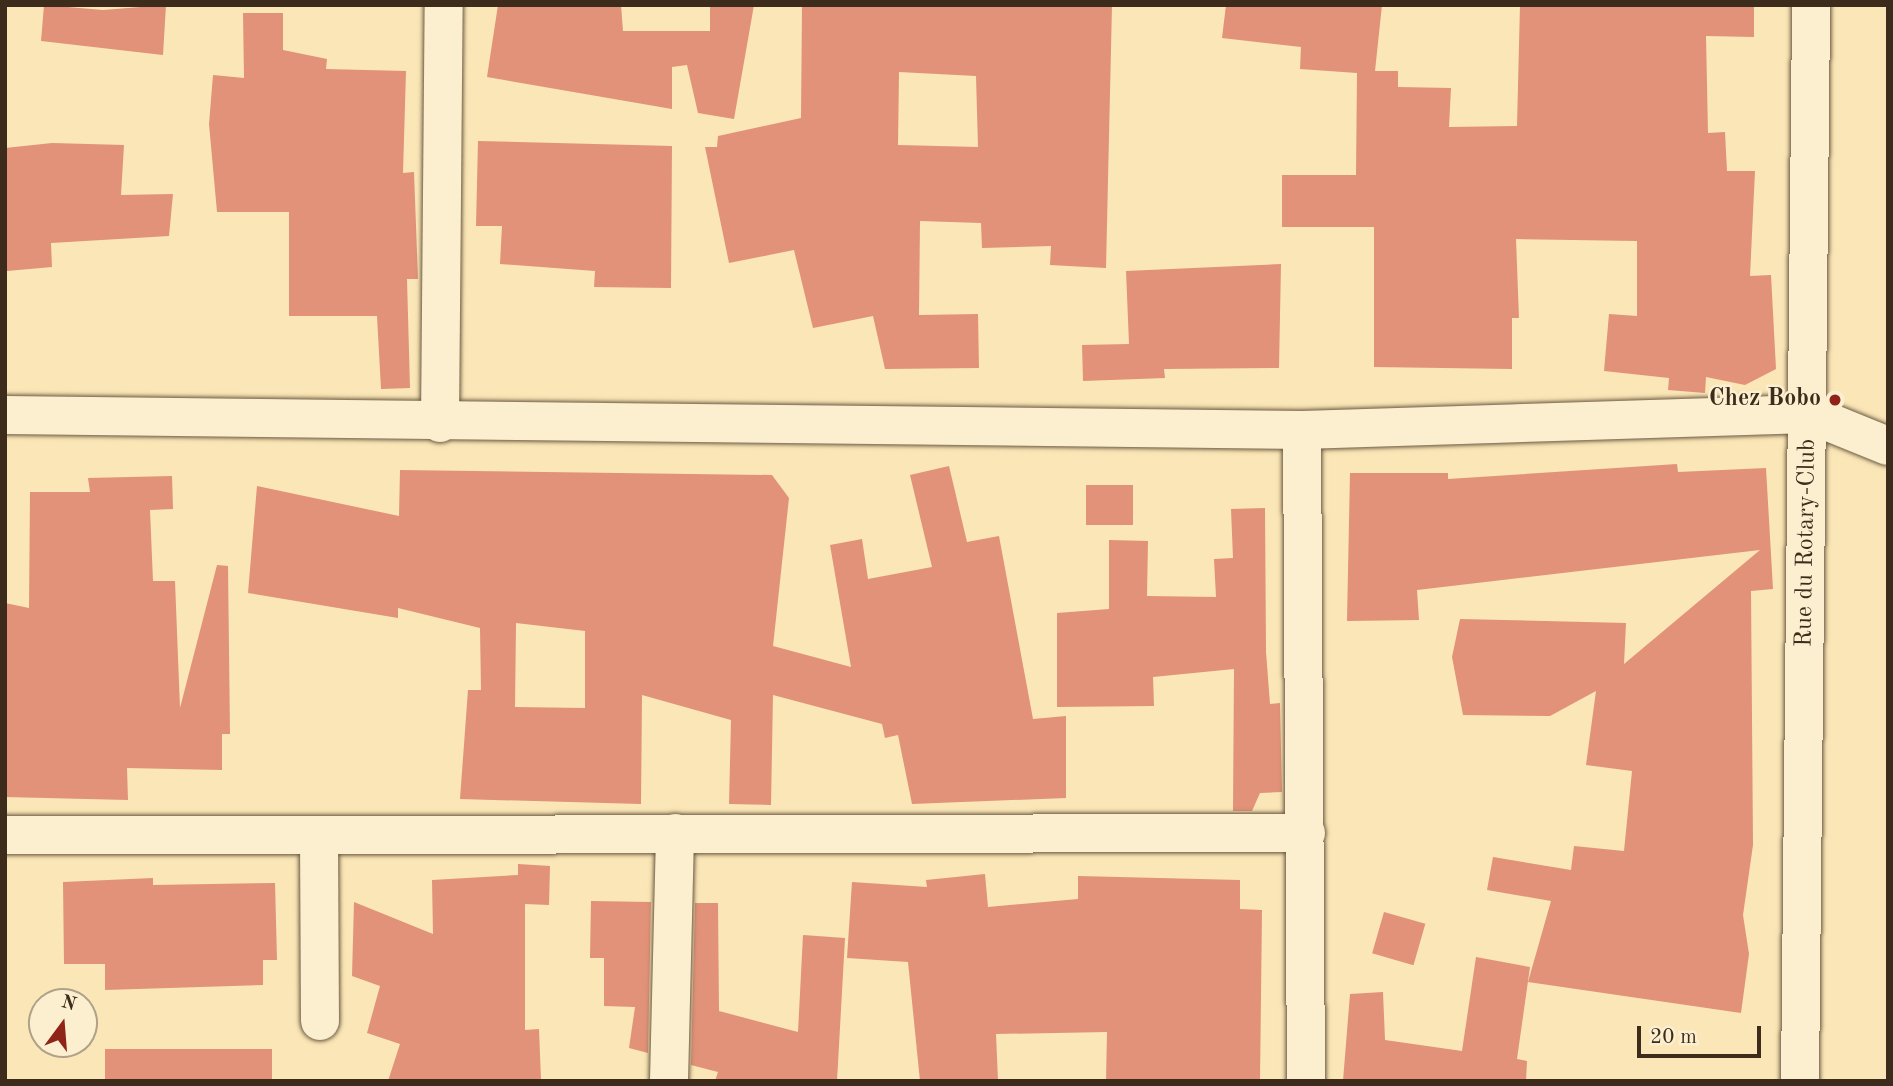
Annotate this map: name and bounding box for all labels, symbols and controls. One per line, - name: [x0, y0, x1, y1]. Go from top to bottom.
- place label: Chez Bobo: [1709, 386, 1821, 414]
- marker: Chez Bobo: [1827, 392, 1843, 408]
- street label: Rue du Rotary-Club: [1791, 439, 1823, 647]
- north arrow: [28, 988, 98, 1058]
- text: N: [59, 993, 78, 1015]
- scale bar: [1641, 1012, 1765, 1056]
- text: 20 m: [1650, 1027, 1697, 1048]

